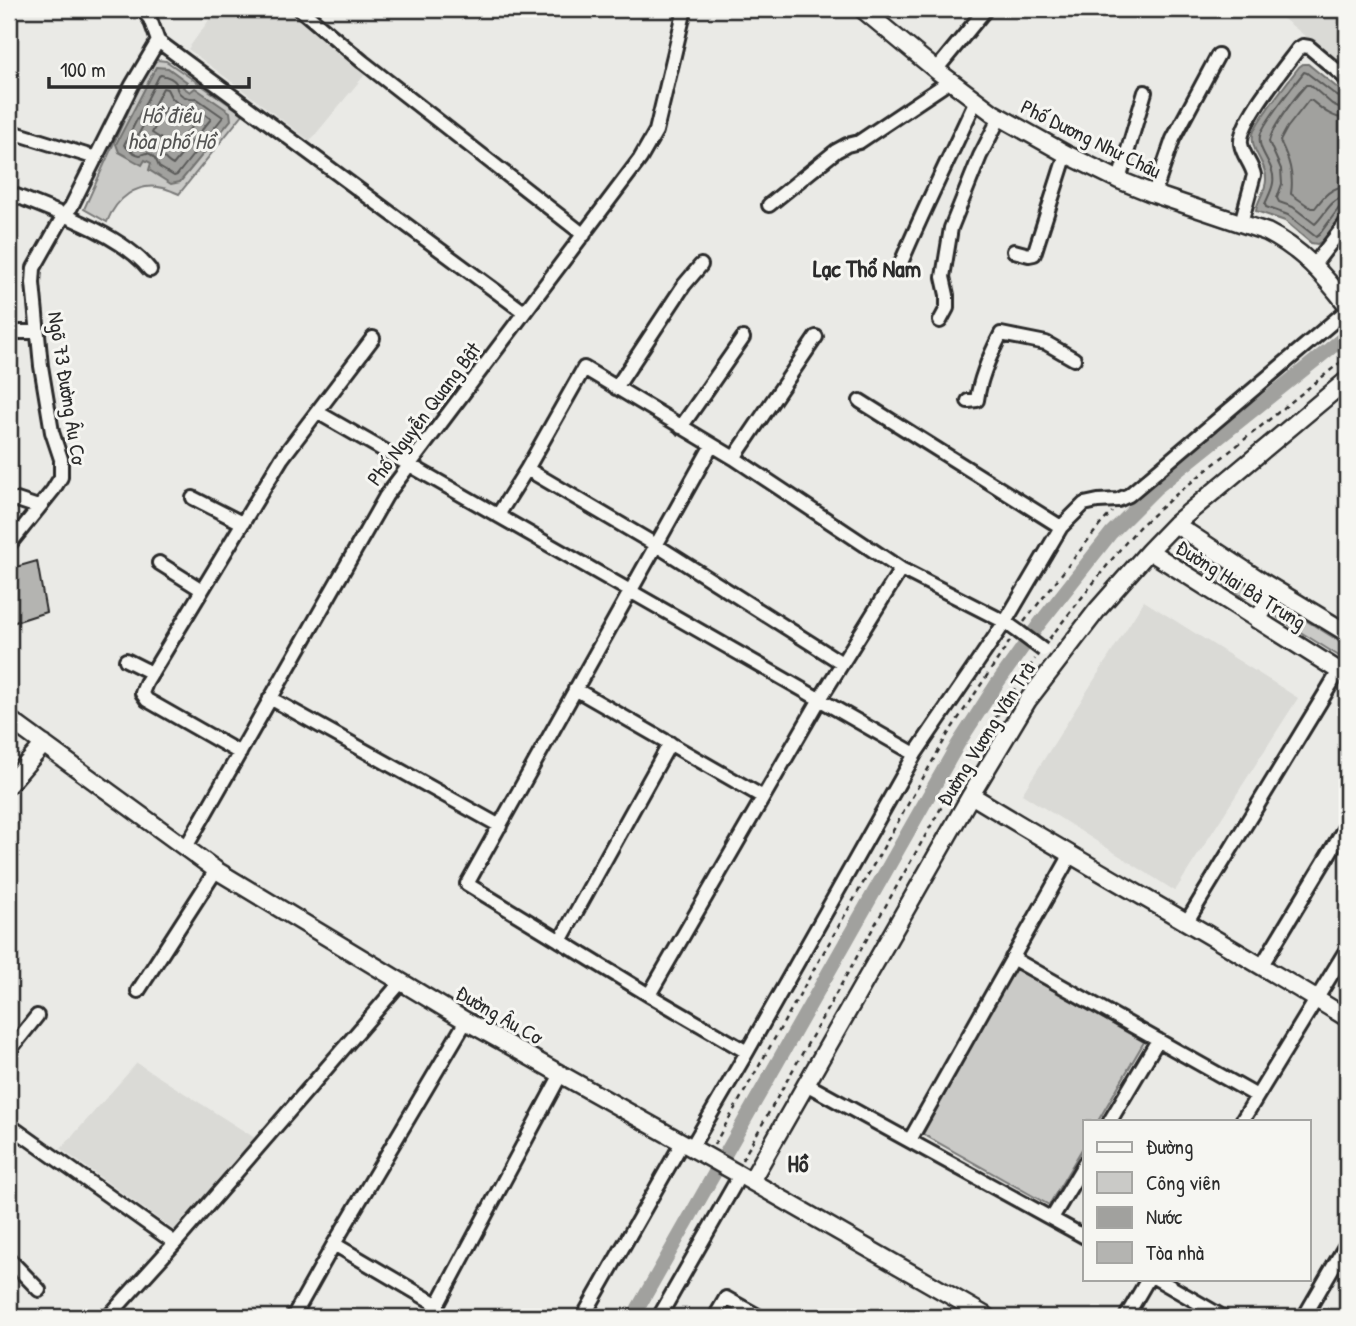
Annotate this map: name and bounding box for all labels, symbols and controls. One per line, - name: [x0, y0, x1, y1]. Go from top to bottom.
- scale bar: [49, 46, 248, 90]
- text: 100 m: [60, 55, 106, 84]
- street label: Phố Dương Như Châu: [1016, 92, 1167, 185]
- water label: Hồ điều hòa phố Hồ: [127, 99, 218, 157]
- district label: Lạc Thổ Nam: [813, 252, 921, 284]
- street label: Ngõ 73 Đường Âu Cơ: [41, 310, 94, 468]
- street label: Phố Nguyễn Quang Bật: [360, 335, 488, 491]
- street label: Đường Hai Bà Trưng: [1171, 533, 1312, 636]
- street label: Đường Vương Văn Trà: [930, 656, 1042, 811]
- street label: Đường Âu Cơ: [451, 978, 549, 1052]
- legend: [1083, 1120, 1310, 1280]
- text: Đường: [1146, 1132, 1193, 1161]
- district label: Hồ: [788, 1147, 809, 1179]
- text: Công viên: [1146, 1168, 1221, 1197]
- text: Nước: [1146, 1202, 1183, 1231]
- text: Tòa nhà: [1146, 1238, 1204, 1267]

